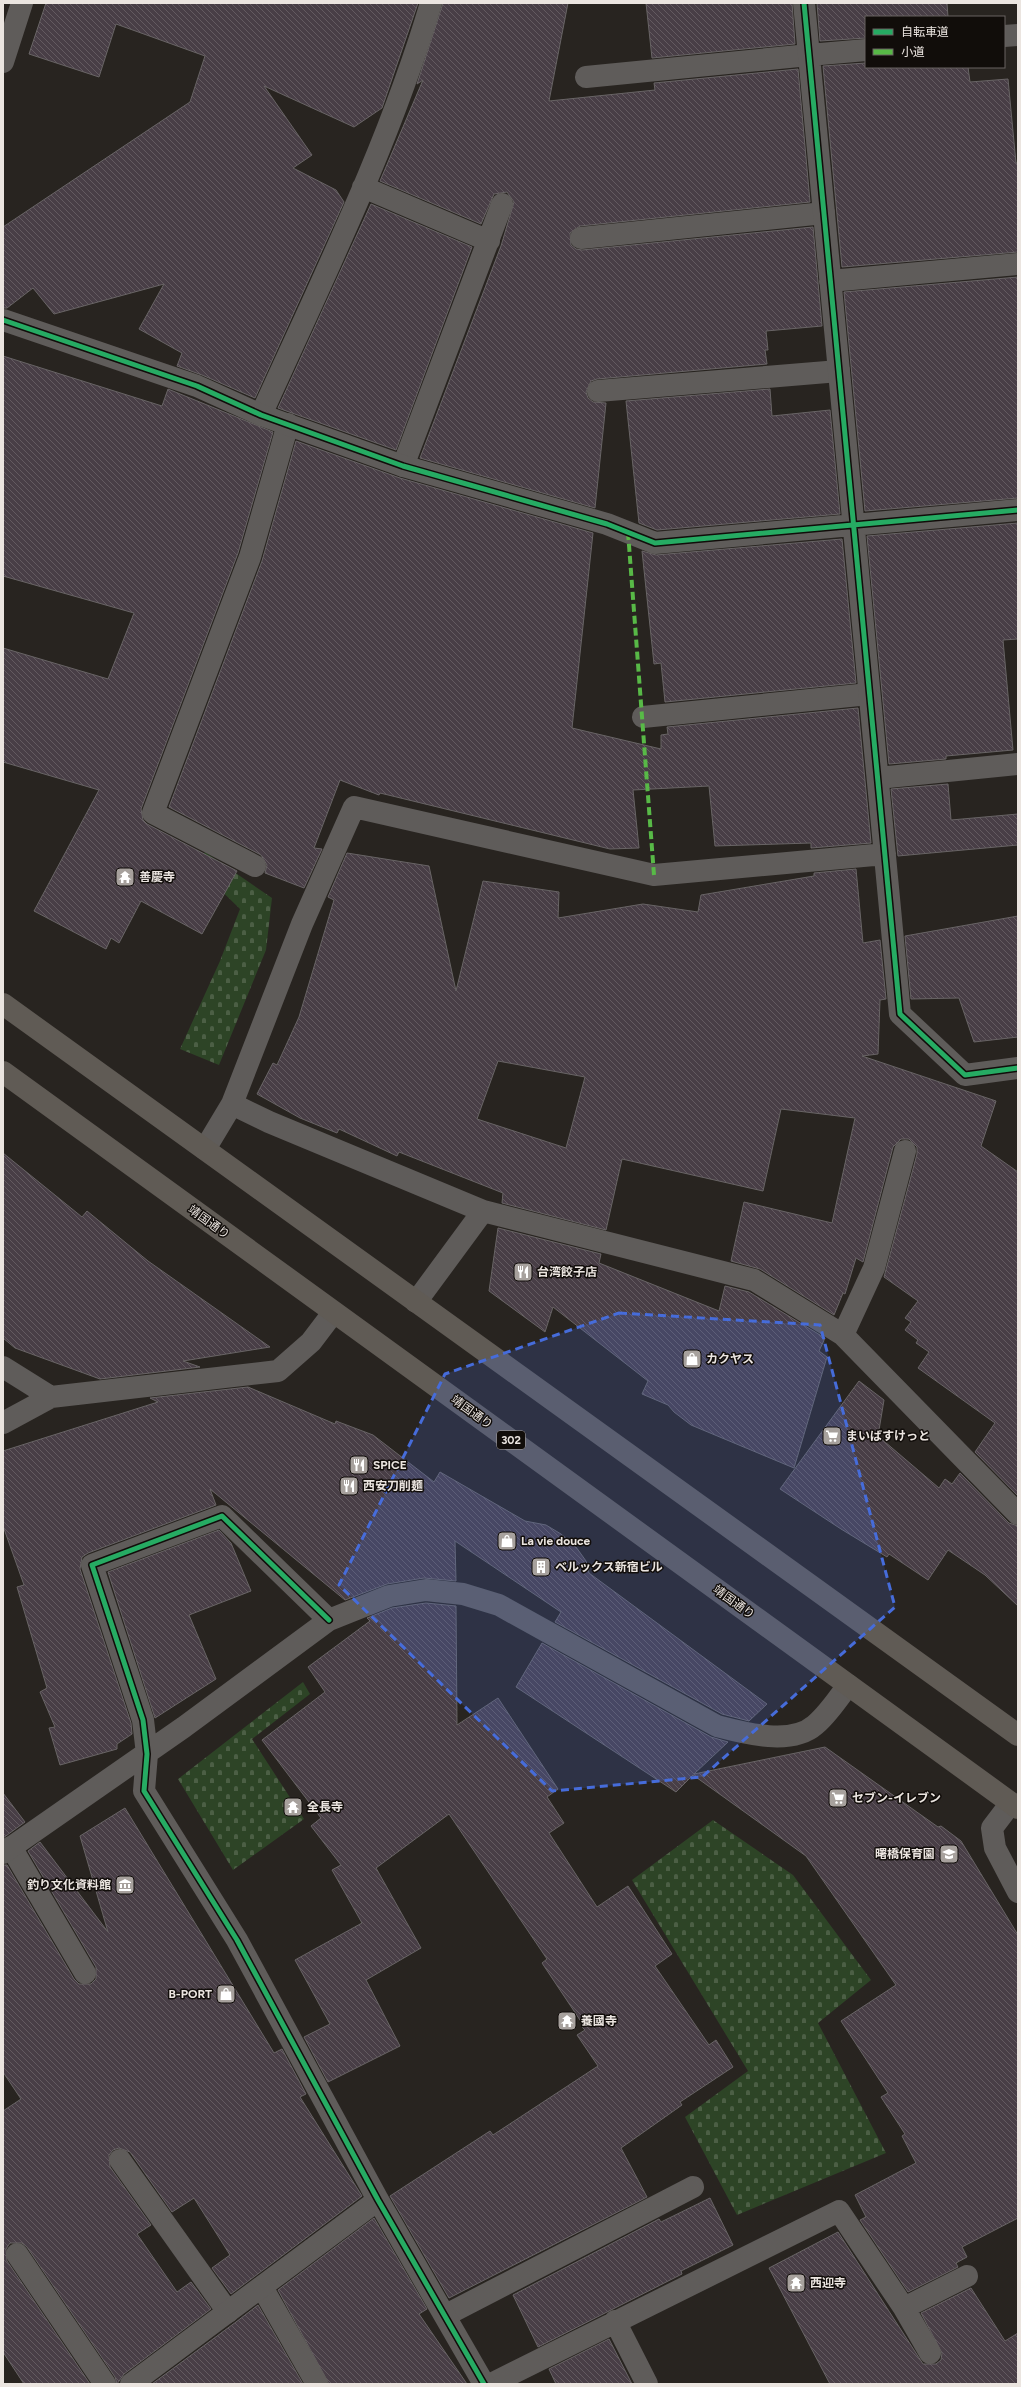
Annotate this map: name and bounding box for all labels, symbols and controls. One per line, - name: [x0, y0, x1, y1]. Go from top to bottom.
- legend: [865, 16, 1005, 68]
- text: 自転車道: [901, 25, 949, 39]
- text: 小道: [901, 45, 925, 59]
- temple icon: 善慶寺: [114, 866, 136, 888]
- place label: 善慶寺: [139, 870, 175, 884]
- street label: 靖国通り: [185, 1202, 233, 1242]
- restaurant icon: 台湾餃子店: [512, 1261, 534, 1283]
- place label: 台湾餃子店: [537, 1265, 597, 1279]
- shop icon: カクヤス: [681, 1348, 703, 1370]
- place label: カクヤス: [706, 1352, 754, 1366]
- street label: 靖国通り: [448, 1392, 496, 1432]
- supermarket icon: まいばすけっと: [821, 1425, 843, 1447]
- place label: まいばすけっと: [846, 1429, 930, 1443]
- road number: 302: [497, 1431, 525, 1449]
- restaurant icon: SPICE: [348, 1454, 370, 1476]
- place label: SPICE: [373, 1458, 407, 1472]
- restaurant icon: 西安刀削麺: [338, 1475, 360, 1497]
- place label: 西安刀削麺: [363, 1479, 423, 1493]
- shop icon: La vie douce: [496, 1530, 518, 1552]
- place label: La vie douce: [521, 1534, 590, 1548]
- building icon: ベルックス新宿ビル: [530, 1556, 552, 1578]
- place label: ベルックス新宿ビル: [555, 1560, 663, 1574]
- street label: 靖国通り: [710, 1582, 758, 1622]
- supermarket icon: セブン-イレブン: [827, 1787, 849, 1809]
- place label: セブン-イレブン: [852, 1791, 941, 1805]
- temple icon: 全長寺: [282, 1796, 304, 1818]
- place label: 全長寺: [307, 1800, 343, 1814]
- school or university icon: 曙橋保育園: [938, 1843, 960, 1865]
- place label: 曙橋保育園: [875, 1847, 935, 1861]
- museum icon: 釣り文化資料館: [114, 1874, 136, 1896]
- place label: 釣り文化資料館: [27, 1878, 111, 1892]
- shop icon: B-PORT: [215, 1983, 237, 2005]
- place label: B-PORT: [168, 1987, 212, 2001]
- temple icon: 養國寺: [556, 2010, 578, 2032]
- place label: 養國寺: [581, 2014, 617, 2028]
- temple icon: 西迎寺: [785, 2272, 807, 2294]
- place label: 西迎寺: [810, 2276, 846, 2290]

